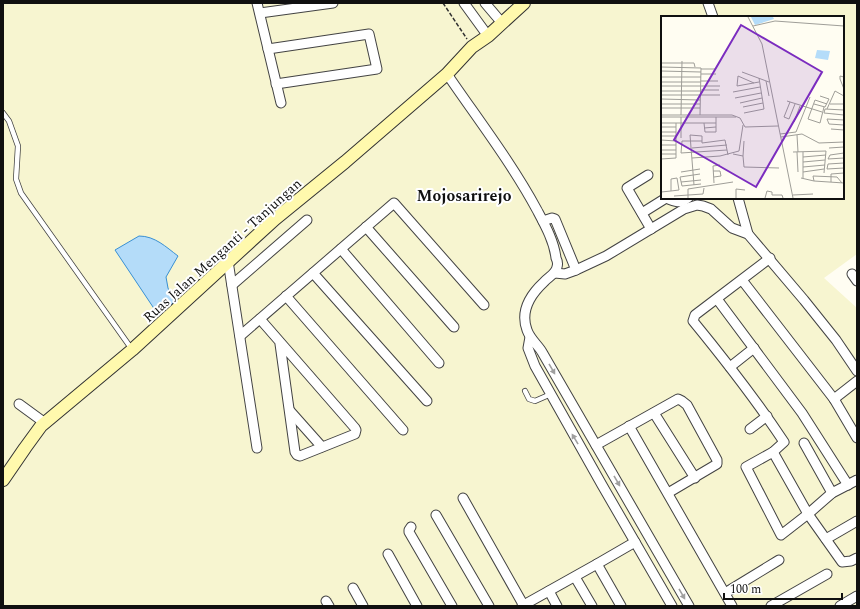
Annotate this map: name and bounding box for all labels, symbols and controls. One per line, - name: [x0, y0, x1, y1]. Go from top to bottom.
- inset map: [661, 16, 844, 199]
- street label: Ruas Jalan Menganti - Tanjungan: [138, 173, 306, 327]
- district label: Mojosarirejo: [417, 184, 512, 208]
- one-way arrow: [548, 363, 555, 374]
- one-way arrow: [572, 433, 579, 445]
- one-way arrow: [613, 475, 620, 487]
- scale bar: [724, 575, 842, 601]
- text: 100 m: [730, 580, 761, 599]
- one-way arrow: [678, 588, 685, 600]

